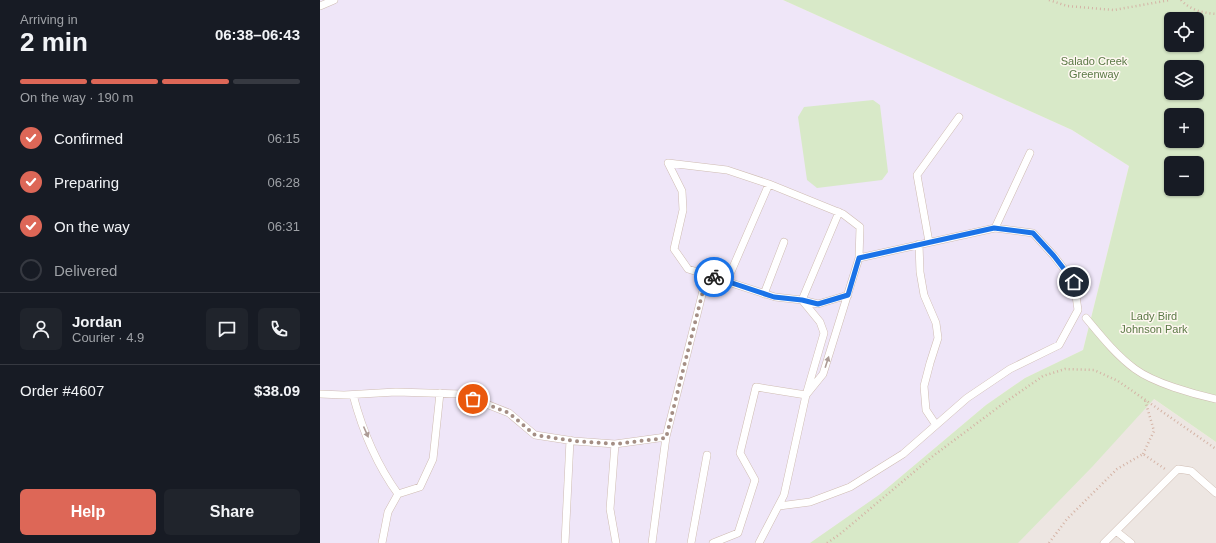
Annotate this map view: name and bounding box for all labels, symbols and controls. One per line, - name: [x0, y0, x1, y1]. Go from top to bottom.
- text: Arriving in: [20, 12, 78, 27]
- map controls: [1164, 12, 1204, 196]
- button: locate: [1164, 12, 1204, 52]
- text: 06:38–06:43: [215, 26, 300, 43]
- text: 2 min: [20, 27, 88, 57]
- park label: Salado Creek Greenway: [1061, 55, 1128, 80]
- button: layers: [1164, 60, 1204, 100]
- text: On the way · 190 m: [20, 90, 133, 105]
- button: +: [1164, 108, 1204, 148]
- icon: check: [20, 127, 42, 149]
- text: Confirmed: [54, 130, 123, 147]
- text: 06:15: [267, 131, 300, 146]
- button: −: [1164, 156, 1204, 196]
- icon: check: [20, 171, 42, 193]
- text: Preparing: [54, 174, 119, 191]
- text: 06:28: [267, 175, 300, 190]
- icon: check: [20, 215, 42, 237]
- text: On the way: [54, 218, 130, 235]
- text: 06:31: [267, 219, 300, 234]
- courier: [694, 257, 734, 297]
- text: Delivered: [54, 262, 117, 279]
- pin: [1057, 265, 1091, 299]
- icon: bike: [703, 266, 725, 288]
- icon: home: [1063, 271, 1085, 293]
- button: person: [20, 308, 62, 350]
- button: chat: [206, 308, 248, 350]
- button: phone: [258, 308, 300, 350]
- park label: Lady Bird Johnson Park: [1120, 310, 1188, 335]
- text: Jordan: [72, 313, 122, 330]
- text: Courier · 4.9: [72, 330, 144, 345]
- one-way arrow: [824, 356, 830, 368]
- text: Order #4607: [20, 382, 104, 399]
- text: $38.09: [254, 382, 300, 399]
- pin: [456, 382, 490, 416]
- icon: bag: [462, 388, 484, 410]
- one-way arrow: [363, 426, 369, 438]
- button: Help: [20, 489, 156, 535]
- button: Share: [164, 489, 300, 535]

